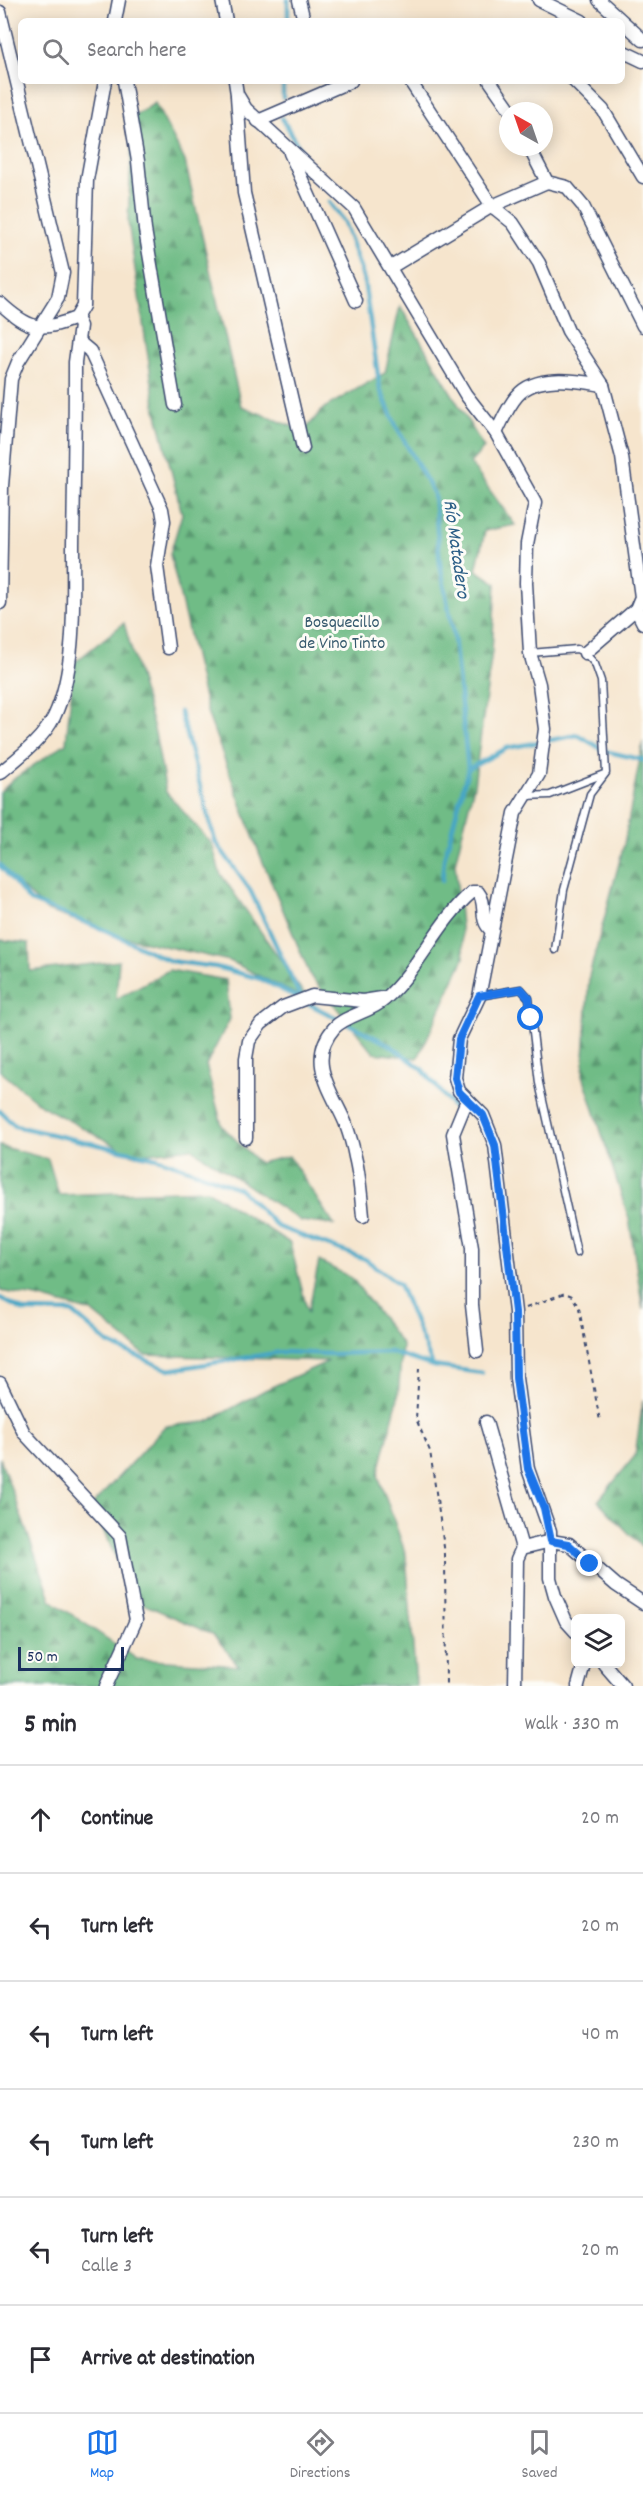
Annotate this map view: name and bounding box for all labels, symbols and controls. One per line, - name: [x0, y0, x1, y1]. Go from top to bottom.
- search box: [18, 18, 625, 84]
- icon: search: [39, 35, 72, 68]
- text: Search here: [87, 36, 186, 67]
- north arrow: [499, 102, 553, 156]
- water label: Río Matadero: [434, 498, 476, 601]
- park label: Bosquecillo de Vino Tinto: [299, 611, 385, 657]
- route start: [517, 1004, 543, 1030]
- route end: [576, 1550, 602, 1576]
- map controls: [571, 1614, 625, 1668]
- button: layers: [571, 1614, 625, 1668]
- scale bar: [18, 1644, 124, 1672]
- text: 50 m: [27, 1646, 58, 1669]
- text: 5 min: [24, 1707, 77, 1744]
- text: Walk · 330 m: [524, 1711, 619, 1739]
- icon: ahead: [24, 1803, 57, 1836]
- text: Continue: [81, 1804, 153, 1835]
- text: 20 m: [581, 1805, 619, 1833]
- icon: left: [24, 1911, 57, 1944]
- text: Turn left: [81, 1912, 153, 1943]
- text: 20 m: [581, 1913, 619, 1941]
- icon: left: [24, 2019, 57, 2052]
- text: Turn left: [81, 2020, 153, 2051]
- text: 40 m: [581, 2021, 619, 2049]
- icon: left: [24, 2127, 57, 2160]
- text: Turn left: [81, 2128, 153, 2159]
- text: 230 m: [572, 2129, 619, 2157]
- text: Turn left: [81, 2222, 153, 2253]
- icon: left: [24, 2235, 57, 2268]
- text: 20 m: [581, 2237, 619, 2265]
- text: Calle 3: [81, 2253, 132, 2281]
- icon: arrive: [24, 2343, 57, 2376]
- text: Arrive at destination: [81, 2344, 255, 2375]
- tab: Map: [86, 2426, 119, 2485]
- tab: Directions: [290, 2426, 350, 2485]
- tab: Saved: [522, 2426, 557, 2485]

